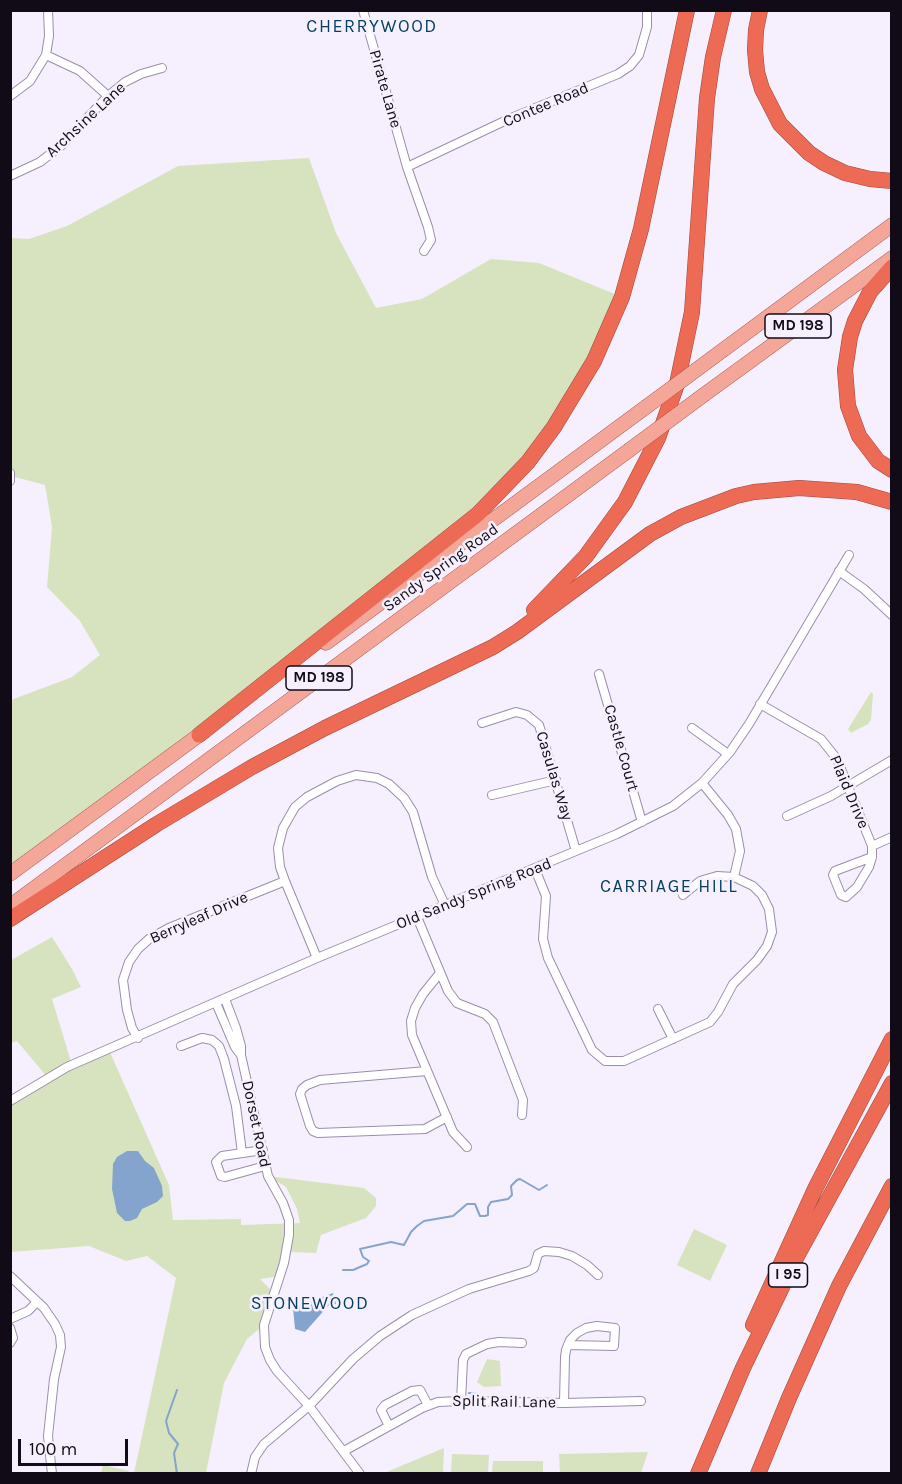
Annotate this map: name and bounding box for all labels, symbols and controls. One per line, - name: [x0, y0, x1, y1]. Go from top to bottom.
- district label: CHERRYWOOD: [306, 16, 438, 38]
- street label: Pirate Lane: [365, 48, 405, 130]
- street label: Archsine Lane: [42, 78, 130, 162]
- street label: Contee Road: [500, 78, 592, 132]
- road number: MD 198: [765, 314, 831, 338]
- street label: Sandy Spring Road: [380, 520, 502, 616]
- road number: MD 198: [286, 666, 352, 690]
- street label: Castle Court: [599, 702, 643, 794]
- street label: Casulas Way: [531, 729, 577, 823]
- street label: Plaid Drive: [825, 753, 873, 831]
- street label: Old Sandy Spring Road: [394, 854, 554, 934]
- district label: CARRIAGE HILL: [600, 876, 738, 898]
- street label: Berryleaf Drive: [147, 888, 251, 948]
- street label: Dorset Road: [237, 1079, 275, 1169]
- road number: I 95: [768, 1263, 808, 1287]
- district label: STONEWOOD: [251, 1293, 369, 1315]
- street label: Split Rail Lane: [452, 1391, 556, 1413]
- scale bar: [21, 1427, 130, 1465]
- text: 100 m: [29, 1438, 77, 1460]

